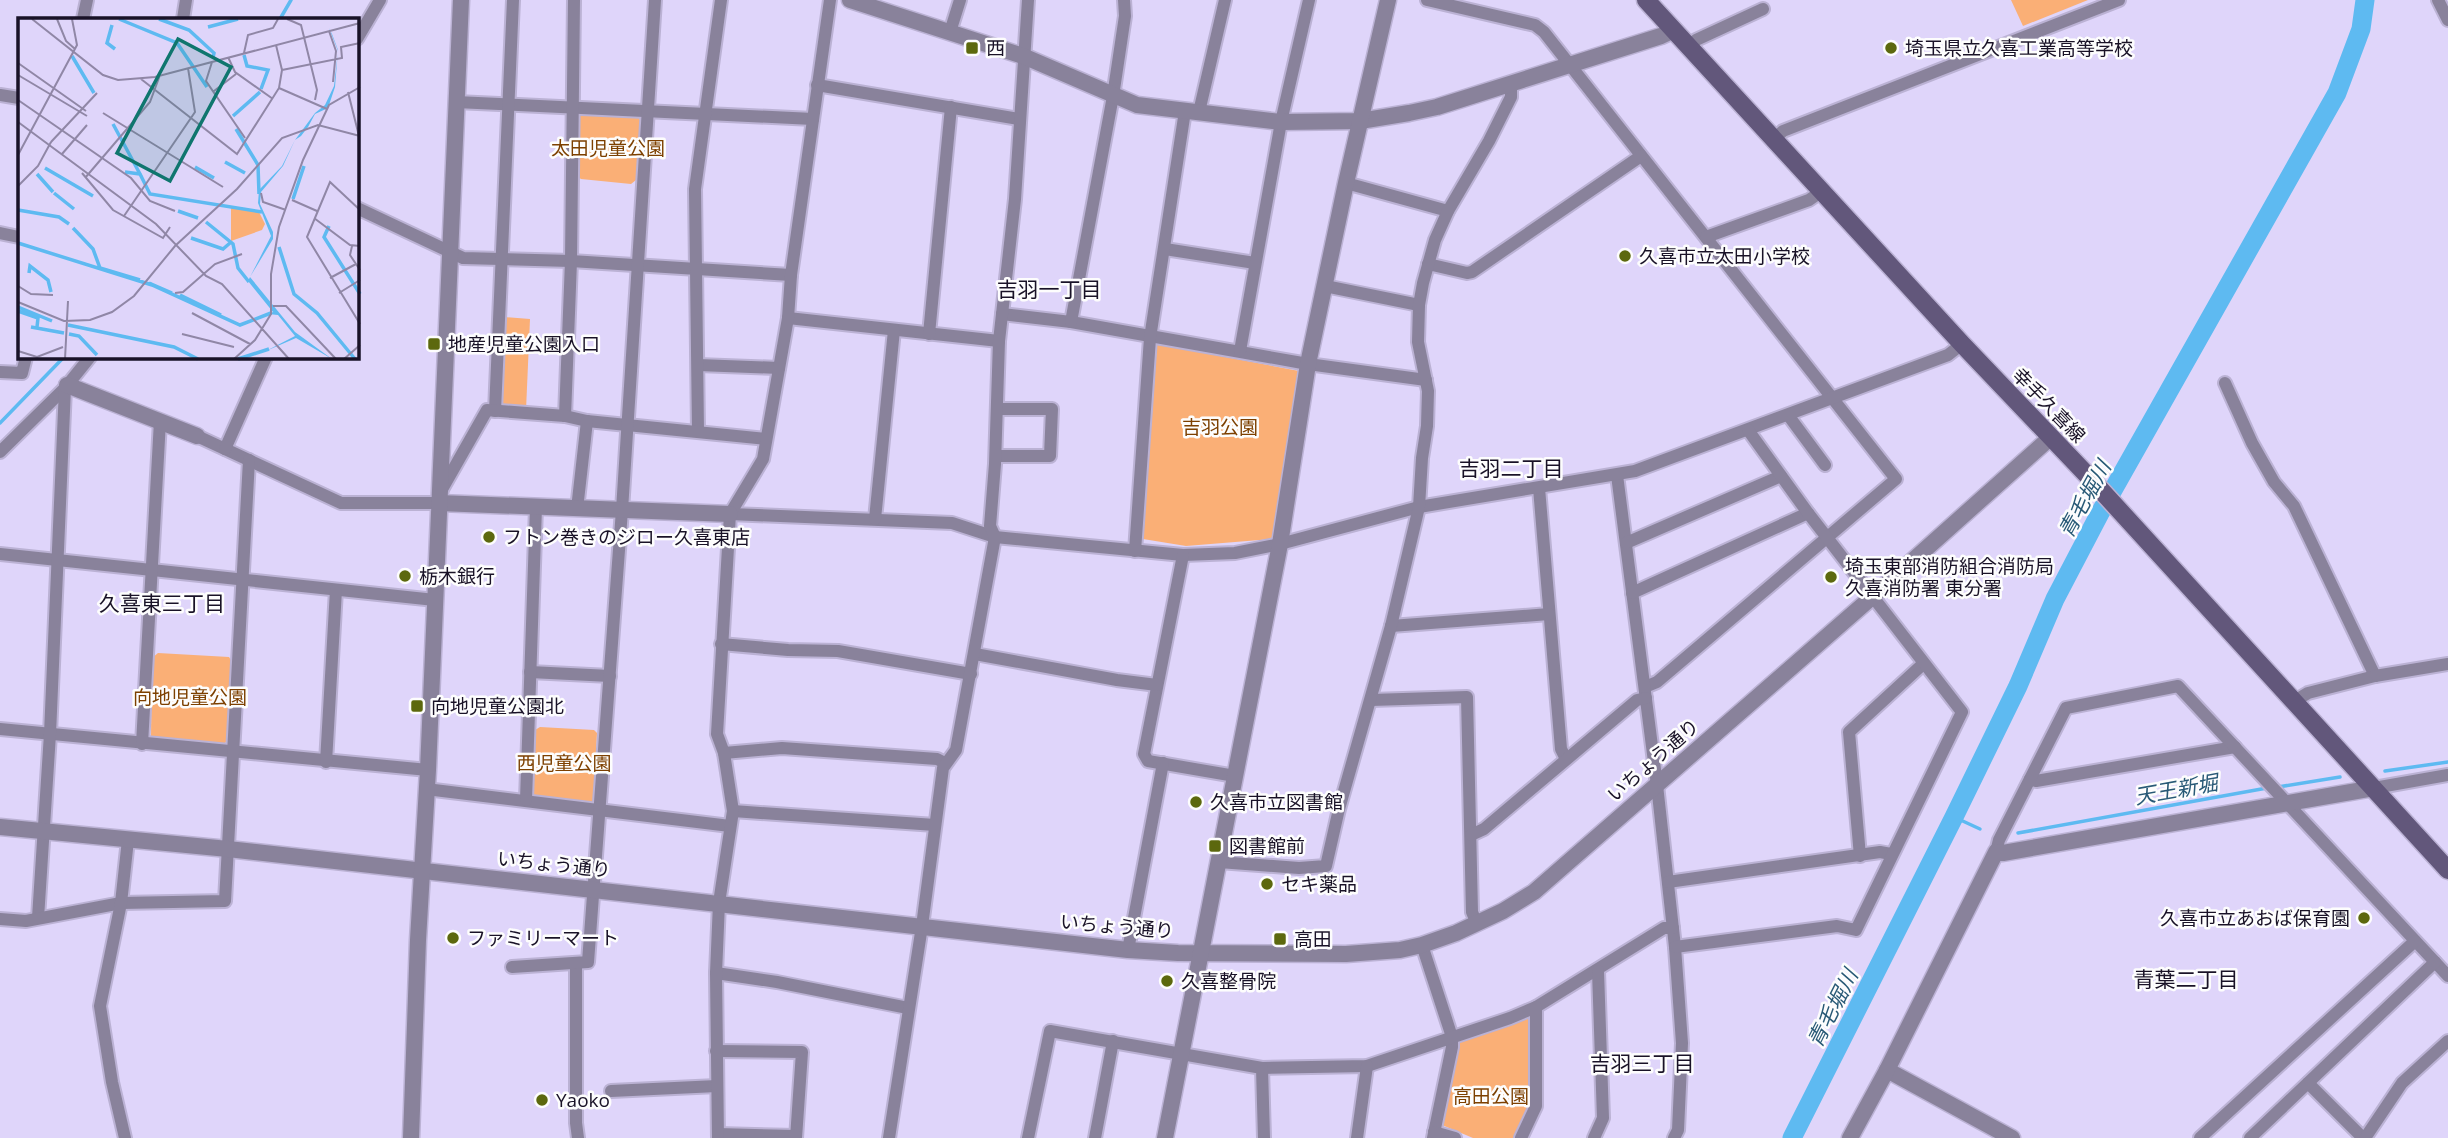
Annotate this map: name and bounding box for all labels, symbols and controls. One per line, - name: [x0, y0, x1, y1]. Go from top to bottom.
- inset map: [18, 18, 359, 359]
- place label: 西: [986, 35, 1005, 61]
- place label: 埼玉県立久喜工業高等学校: [1905, 35, 2133, 61]
- marker: 西: [964, 40, 980, 56]
- marker: 埼玉県立久喜工業高等学校: [1883, 40, 1899, 56]
- park label: 太田児童公園: [551, 135, 665, 161]
- place label: 久喜市立太田小学校: [1639, 243, 1810, 269]
- marker: 久喜市立太田小学校: [1617, 248, 1633, 264]
- district label: 吉羽一丁目: [997, 275, 1102, 303]
- place label: 地産児童公園入口: [448, 331, 600, 357]
- marker: 地産児童公園入口: [426, 336, 442, 352]
- street label: 幸手久喜線: [2007, 362, 2091, 448]
- park label: 吉羽公園: [1182, 414, 1258, 440]
- district label: 吉羽二丁目: [1459, 454, 1564, 482]
- water label: 青毛堀川: [2051, 454, 2118, 543]
- place label: フトン巻きのジロー久喜東店: [503, 524, 750, 550]
- marker: フトン巻きのジロー久喜東店: [481, 529, 497, 545]
- place label: 埼玉東部消防組合消防局 久喜消防署 東分署: [1845, 553, 2054, 601]
- place label: 栃木銀行: [419, 563, 495, 589]
- marker: 栃木銀行: [397, 568, 413, 584]
- marker: 埼玉東部消防組合消防局 久喜消防署 東分署: [1823, 569, 1839, 585]
- district label: 久喜東三丁目: [99, 589, 225, 617]
- park label: 向地児童公園: [133, 684, 247, 710]
- place label: 向地児童公園北: [431, 693, 564, 719]
- marker: 向地児童公園北: [409, 698, 425, 714]
- street label: いちょう通り: [1601, 713, 1705, 807]
- park label: 西児童公園: [516, 750, 612, 776]
- water label: 天王新堀: [2132, 767, 2223, 810]
- place label: 久喜市立図書館: [1210, 789, 1343, 815]
- marker: 久喜市立図書館: [1188, 794, 1204, 810]
- place label: 図書館前: [1229, 833, 1305, 859]
- marker: 図書館前: [1207, 838, 1223, 854]
- street label: いちょう通り: [496, 845, 612, 883]
- place label: セキ薬品: [1281, 871, 1357, 897]
- marker: セキ薬品: [1259, 876, 1275, 892]
- place label: 久喜市立あおば保育園: [2160, 905, 2350, 931]
- street label: いちょう通り: [1059, 908, 1175, 944]
- marker: 久喜市立あおば保育園: [2356, 910, 2372, 926]
- place label: ファミリーマート: [467, 925, 619, 951]
- place label: 高田: [1294, 926, 1332, 952]
- marker: ファミリーマート: [445, 930, 461, 946]
- marker: 高田: [1272, 931, 1288, 947]
- water label: 青毛堀川: [1800, 962, 1864, 1052]
- district label: 青葉二丁目: [2134, 965, 2239, 993]
- place label: 久喜整骨院: [1181, 968, 1276, 994]
- marker: 久喜整骨院: [1159, 973, 1175, 989]
- district label: 吉羽三丁目: [1590, 1049, 1695, 1077]
- park label: 高田公園: [1453, 1083, 1529, 1109]
- place label: Yaoko: [556, 1087, 610, 1113]
- marker: Yaoko: [534, 1092, 550, 1108]

